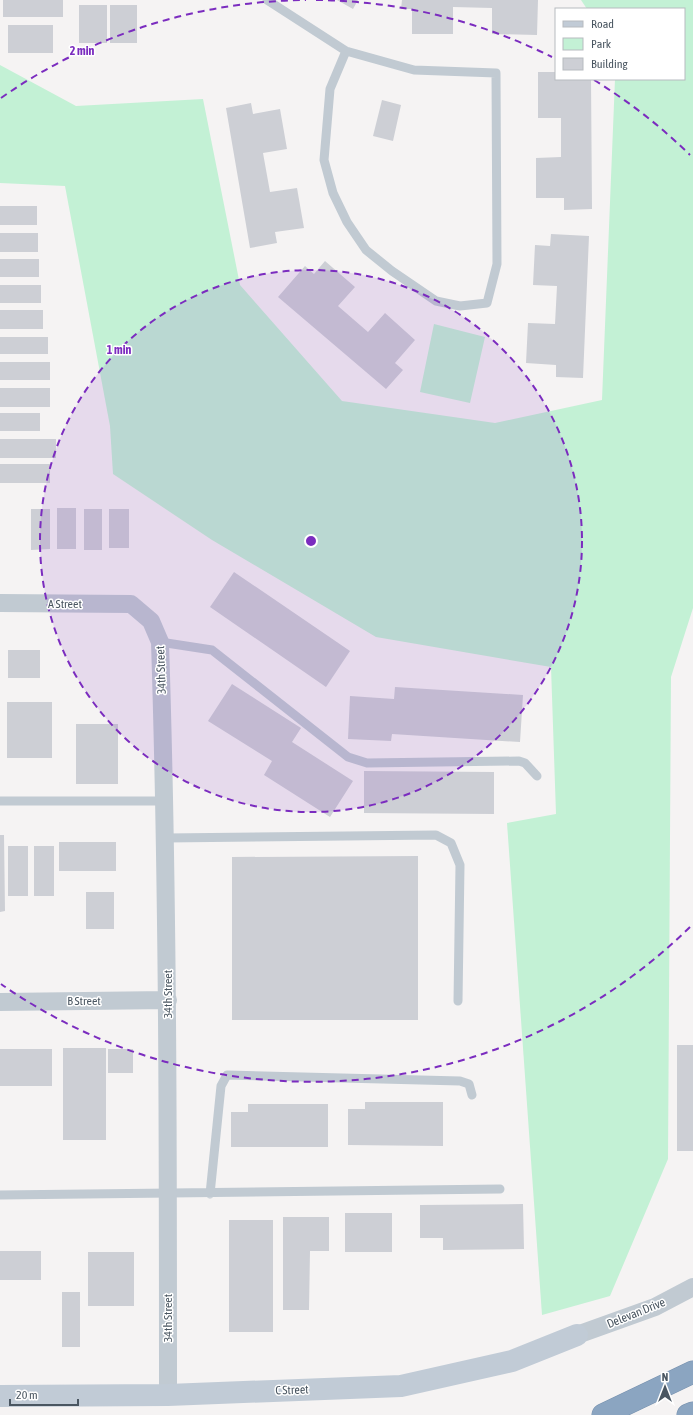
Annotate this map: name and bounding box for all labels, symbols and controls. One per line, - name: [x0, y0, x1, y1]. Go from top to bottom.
- legend: [555, 8, 685, 80]
- text: Road: [591, 17, 614, 31]
- text: Park: [591, 37, 612, 51]
- text: 2 min: [70, 44, 94, 58]
- text: Building: [591, 57, 629, 71]
- text: 1 min: [107, 343, 131, 357]
- centre of rings: [304, 534, 318, 548]
- street label: A Street: [48, 597, 82, 611]
- street label: 34th Street: [153, 645, 169, 694]
- street label: 34th Street: [161, 969, 175, 1018]
- street label: B Street: [67, 994, 101, 1008]
- street label: 34th Street: [161, 1293, 175, 1342]
- street label: Delevan Drive: [605, 1295, 667, 1331]
- north arrow: [645, 1367, 685, 1407]
- text: N: [662, 1371, 668, 1383]
- scale bar: [10, 1381, 78, 1407]
- street label: C Street: [275, 1382, 309, 1398]
- text: 20 m: [16, 1388, 38, 1402]

